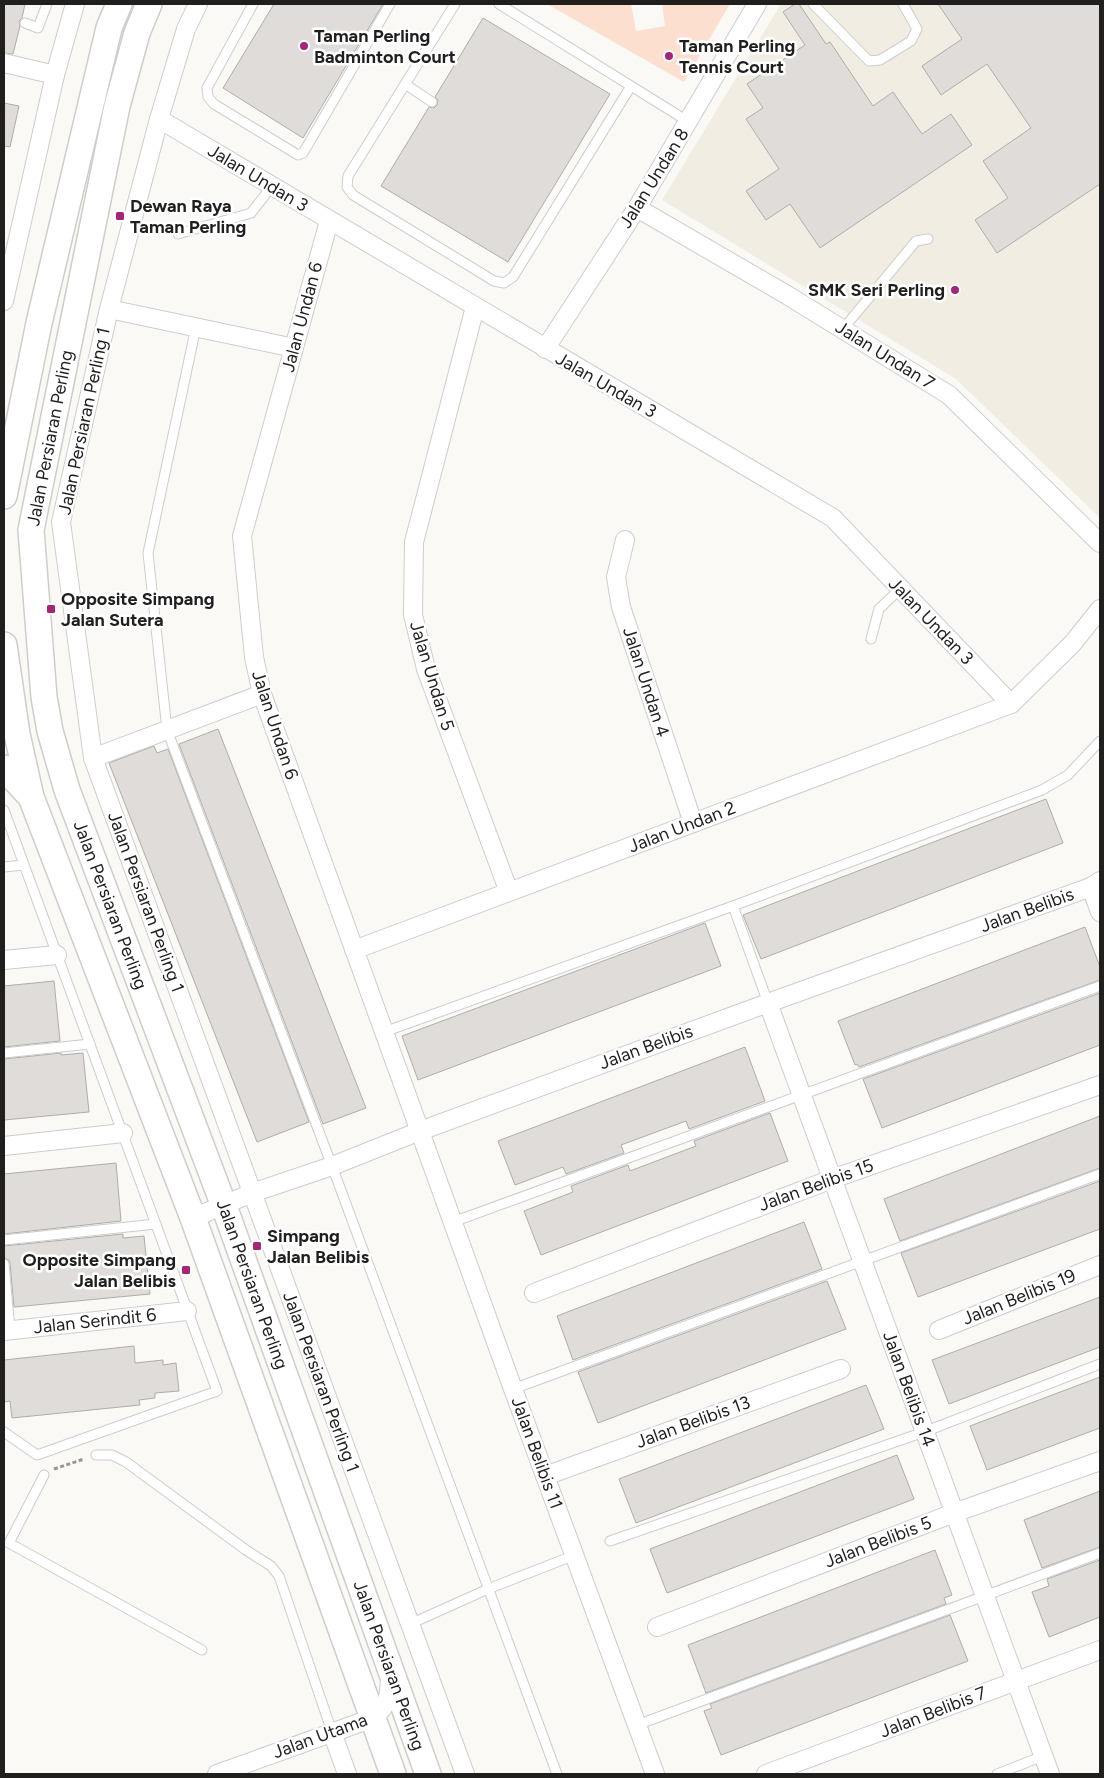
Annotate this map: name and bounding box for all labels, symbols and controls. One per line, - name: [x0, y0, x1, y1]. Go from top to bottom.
- place label: Taman Perling Badminton Court: [314, 25, 456, 68]
- place label: Taman Perling Tennis Court: [679, 35, 795, 78]
- marker: Taman Perling Badminton Court: [298, 40, 310, 52]
- marker: Taman Perling Tennis Court: [663, 50, 675, 62]
- street label: Jalan Undan 8: [614, 124, 694, 232]
- street label: Jalan Undan 3: [204, 140, 312, 216]
- place label: Dewan Raya Taman Perling: [130, 195, 246, 238]
- marker: Dewan Raya Taman Perling: [114, 210, 126, 222]
- street label: Jalan Undan 6: [277, 259, 327, 375]
- place label: SMK Seri Perling: [808, 279, 945, 301]
- marker: SMK Seri Perling: [949, 284, 961, 296]
- street label: Jalan Undan 7: [831, 316, 939, 394]
- street label: Jalan Persiaran Perling 1: [53, 326, 115, 516]
- street label: Jalan Undan 3: [552, 347, 660, 423]
- street label: Jalan Persiaran Perling: [22, 348, 78, 528]
- street label: Jalan Undan 3: [884, 573, 978, 669]
- place label: Opposite Simpang Jalan Sutera: [61, 588, 215, 631]
- marker: Opposite Simpang Jalan Sutera: [45, 603, 57, 615]
- street label: Jalan Undan 5: [405, 619, 459, 733]
- street label: Jalan Undan 4: [618, 624, 674, 740]
- street label: Jalan Undan 6: [247, 668, 303, 782]
- street label: Jalan Undan 2: [625, 796, 739, 858]
- street label: Jalan Persiaran Perling 1: [103, 809, 189, 995]
- street label: Jalan Persiaran Perling: [68, 818, 152, 992]
- street label: Jalan Belibis: [977, 883, 1077, 937]
- street label: Jalan Belibis: [596, 1020, 696, 1074]
- street label: Jalan Belibis 15: [756, 1154, 876, 1216]
- street label: Jalan Persiaran Perling: [212, 1196, 293, 1372]
- place label: Simpang Jalan Belibis: [267, 1225, 370, 1268]
- marker: Simpang Jalan Belibis: [251, 1240, 263, 1252]
- place label: Opposite Simpang Jalan Belibis: [23, 1249, 177, 1292]
- marker: Opposite Simpang Jalan Belibis: [180, 1264, 192, 1276]
- street label: Jalan Belibis 19: [959, 1264, 1079, 1330]
- street label: Jalan Persiaran Perling 1: [278, 1289, 364, 1475]
- street label: Jalan Serindit 6: [32, 1304, 158, 1338]
- street label: Jalan Belibis 14: [878, 1328, 940, 1450]
- street label: Jalan Belibis 13: [633, 1391, 753, 1453]
- street label: Jalan Belibis 11: [507, 1394, 567, 1512]
- street label: Jalan Belibis 5: [821, 1511, 935, 1573]
- street label: Jalan Persiaran Perling: [348, 1578, 430, 1753]
- street label: Jalan Belibis 7: [877, 1681, 990, 1742]
- street label: Jalan Utama: [270, 1709, 370, 1763]

